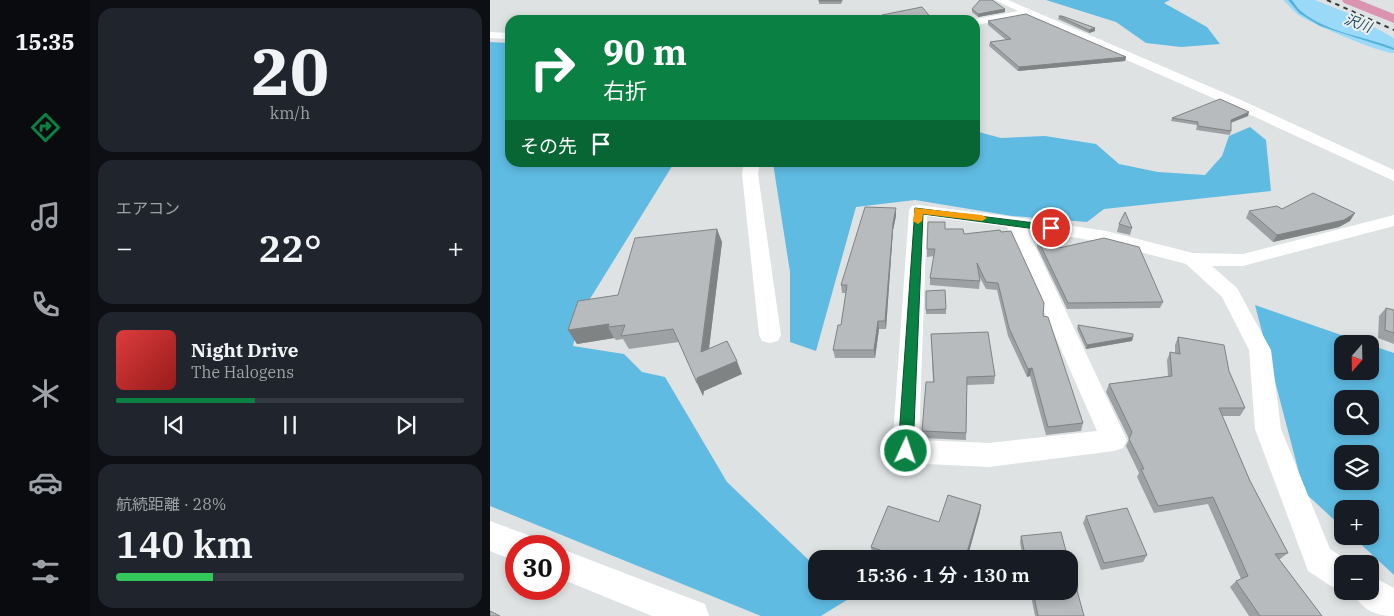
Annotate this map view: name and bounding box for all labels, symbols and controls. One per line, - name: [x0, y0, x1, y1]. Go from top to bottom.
- water label: 沢川: [1342, 10, 1376, 37]
- text: 15:35: [15, 27, 75, 56]
- text: 20: [251, 28, 329, 113]
- text: 90 m: [603, 29, 687, 75]
- icon: right: [520, 35, 585, 100]
- text: 右折: [603, 76, 647, 105]
- text: km/h: [270, 103, 310, 123]
- icon: directions: [28, 110, 63, 145]
- icon: arrive: [587, 130, 615, 158]
- text: その先: [520, 134, 577, 158]
- text: エアコン: [116, 198, 180, 218]
- icon: music: [28, 199, 63, 234]
- pin: [1030, 207, 1072, 249]
- icon: arrive: [1037, 214, 1065, 242]
- text: 22°: [258, 223, 322, 272]
- text: −: [116, 229, 133, 266]
- text: +: [447, 229, 464, 266]
- icon: phone: [28, 287, 63, 322]
- north arrow: [1334, 335, 1379, 380]
- map controls: [1334, 335, 1379, 600]
- text: Night Drive: [191, 338, 299, 362]
- text: The Halogens: [191, 362, 294, 382]
- icon: climate: [28, 376, 63, 411]
- button: search: [1334, 390, 1379, 435]
- icon: previous: [160, 411, 188, 439]
- icon: pause: [276, 411, 304, 439]
- icon: next: [392, 411, 420, 439]
- position arrow: [879, 424, 931, 476]
- button: layers: [1334, 445, 1379, 490]
- icon: car: [28, 465, 63, 500]
- text: 航続距離 · 28%: [116, 494, 226, 514]
- button: +: [1334, 500, 1379, 545]
- text: 140 km: [116, 519, 253, 568]
- speed limit sign: 30: [505, 535, 570, 600]
- icon: filters: [28, 554, 63, 589]
- button: −: [1334, 555, 1379, 600]
- text: 15:36 · 1 分 · 130 m: [856, 563, 1030, 587]

